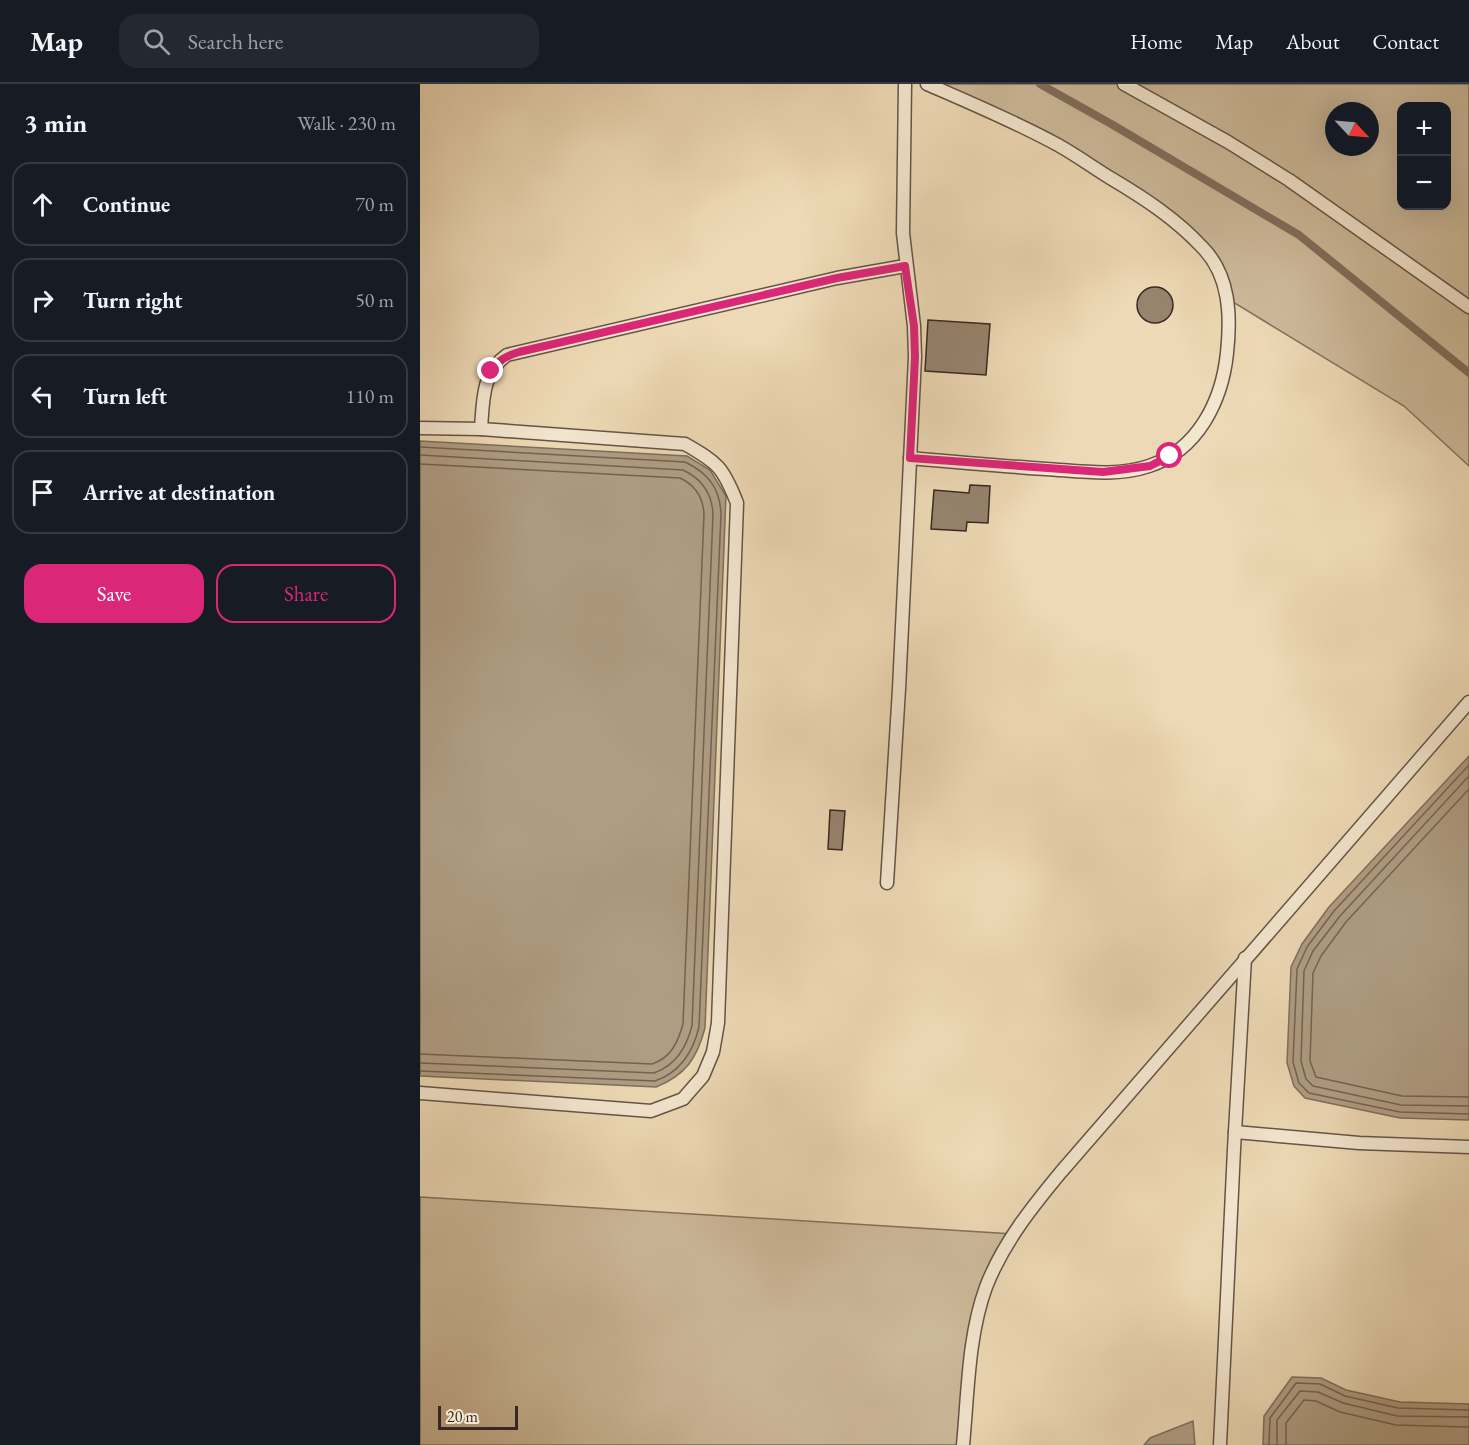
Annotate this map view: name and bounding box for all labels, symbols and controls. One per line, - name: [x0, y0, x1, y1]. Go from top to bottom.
- search box: [119, 14, 539, 68]
- text: Map: [30, 23, 83, 59]
- icon: search: [140, 25, 173, 58]
- text: Search here: [188, 27, 283, 56]
- text: Home: [1130, 28, 1182, 55]
- text: Map: [1215, 28, 1253, 55]
- text: About: [1286, 28, 1339, 55]
- text: Contact: [1372, 28, 1439, 55]
- north arrow: [1325, 102, 1379, 156]
- map controls: [1397, 102, 1451, 210]
- button: +: [1397, 102, 1451, 156]
- text: 3 min: [24, 106, 87, 140]
- text: Walk · 230 m: [297, 110, 396, 136]
- button: −: [1397, 156, 1451, 210]
- icon: ahead: [26, 188, 59, 221]
- text: Continue: [83, 190, 170, 219]
- text: 70 m: [355, 191, 394, 217]
- icon: right: [26, 284, 59, 317]
- text: Turn right: [83, 286, 182, 315]
- text: 50 m: [355, 287, 394, 313]
- route end: [477, 357, 503, 383]
- icon: left: [26, 380, 59, 413]
- text: Turn left: [83, 382, 167, 411]
- text: 110 m: [346, 383, 394, 409]
- route start: [1156, 442, 1182, 468]
- icon: arrive: [26, 476, 59, 509]
- text: Arrive at destination: [83, 478, 275, 507]
- button: Save: [24, 564, 204, 623]
- button: Share: [216, 564, 396, 623]
- scale bar: [438, 1403, 518, 1430]
- text: 20 m: [447, 1406, 478, 1427]

